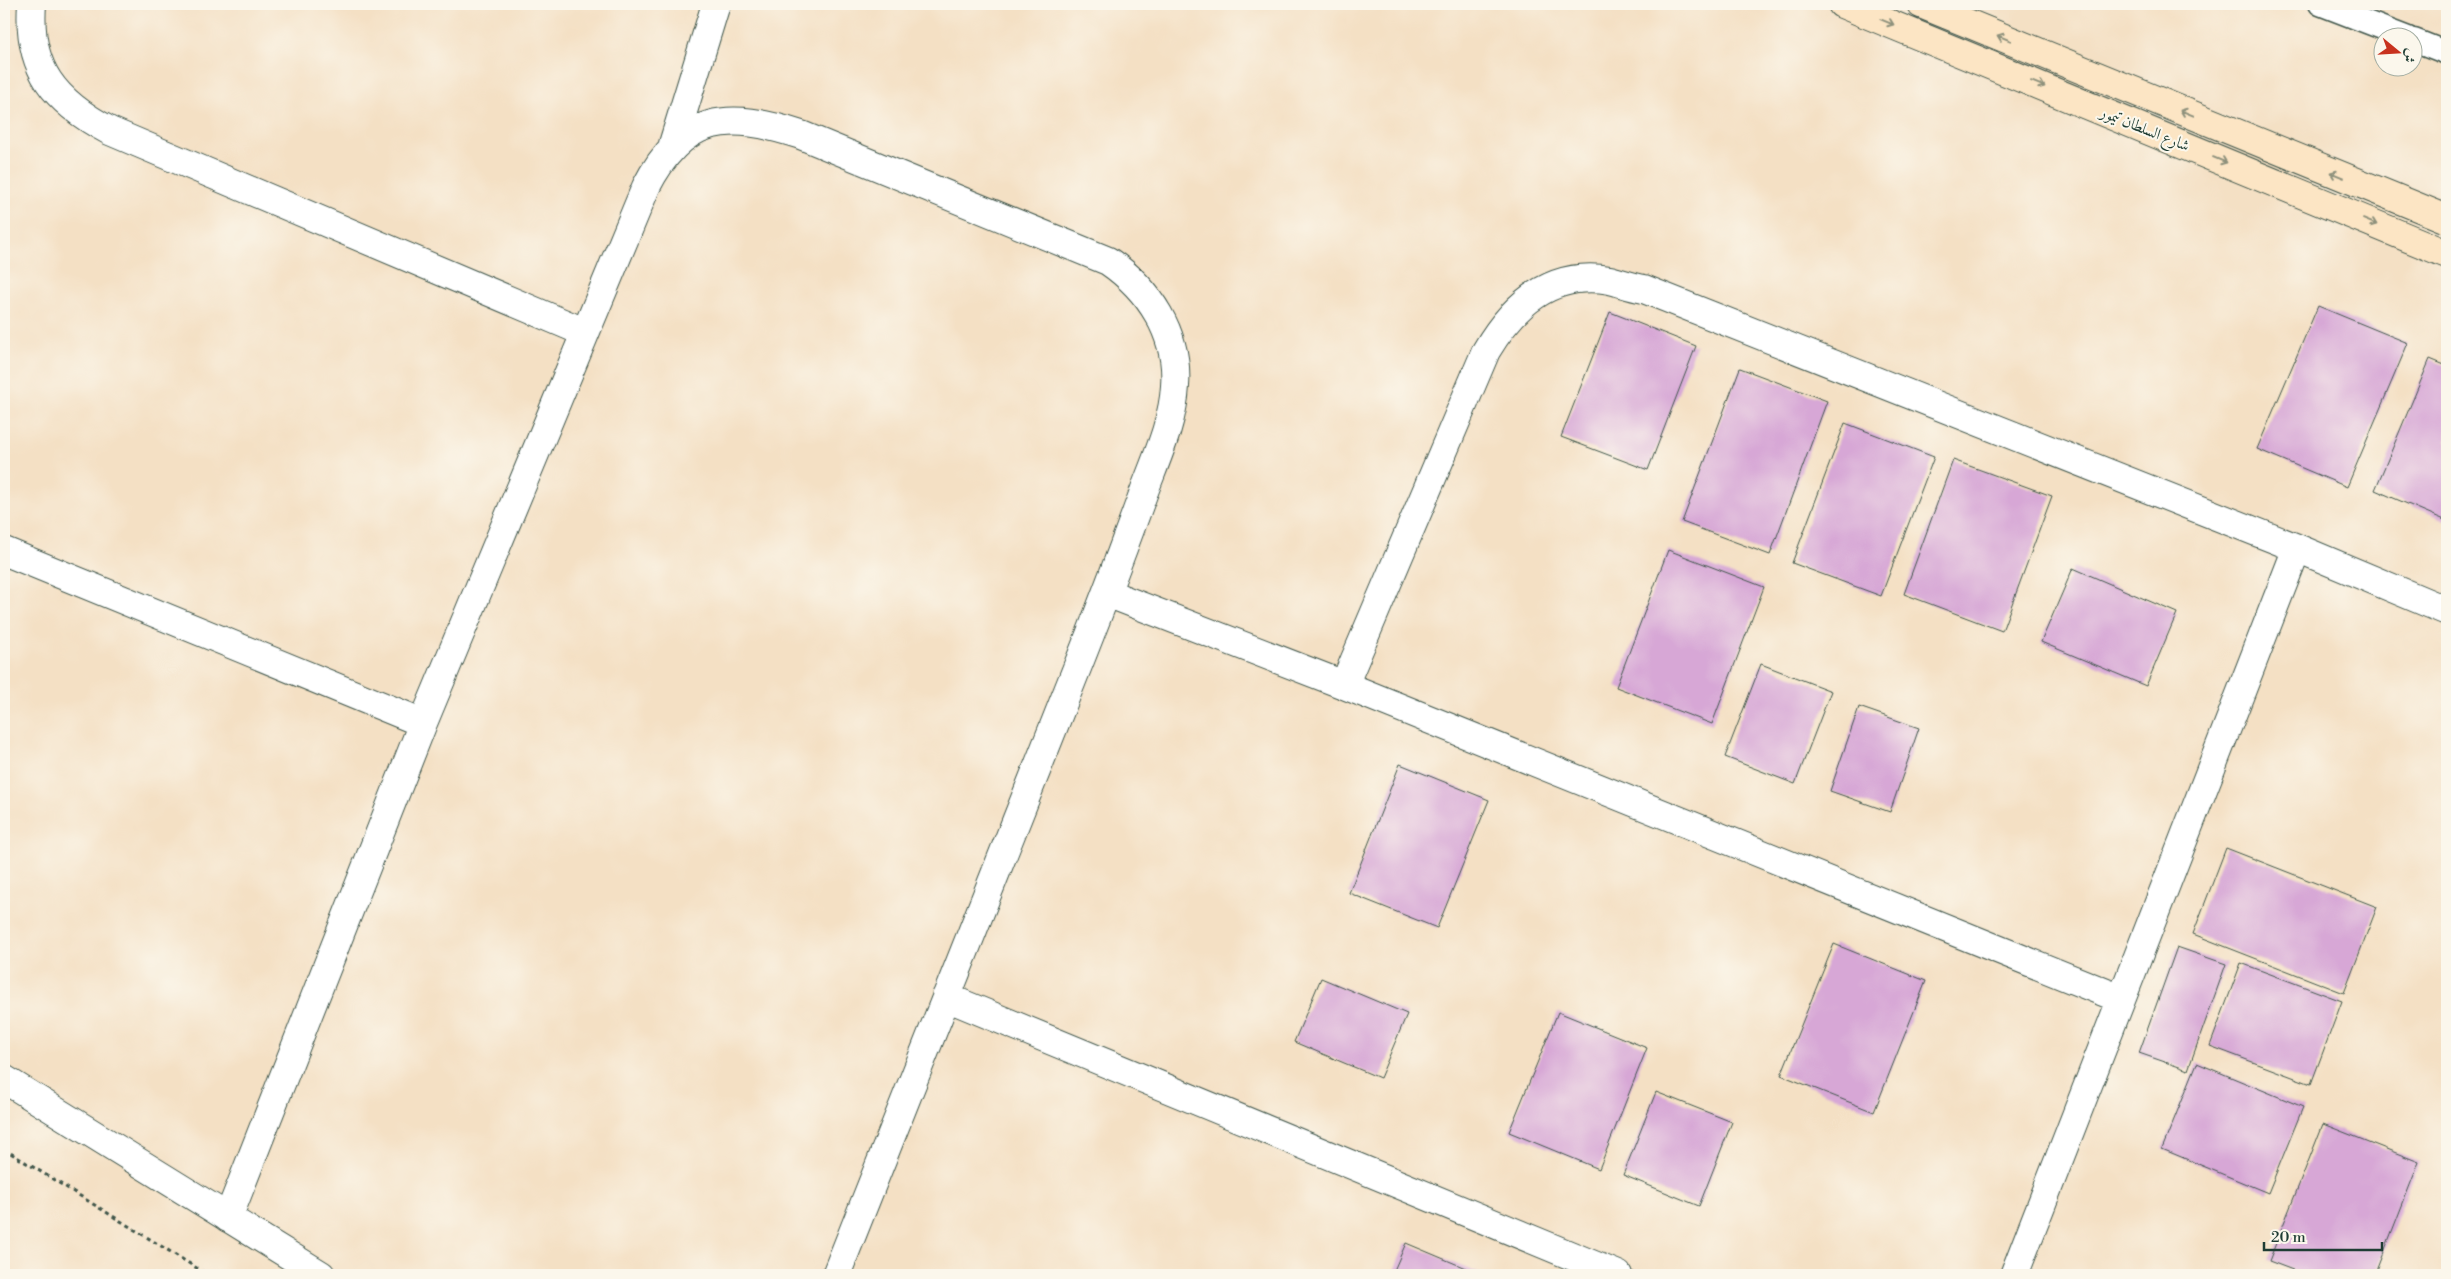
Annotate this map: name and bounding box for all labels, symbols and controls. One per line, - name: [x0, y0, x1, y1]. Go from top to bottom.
- one-way arrow: [1880, 19, 1895, 28]
- north arrow: [2374, 28, 2424, 78]
- one-way arrow: [1997, 32, 2012, 42]
- text: ش: [2399, 46, 2420, 65]
- one-way arrow: [2030, 80, 2045, 90]
- street label: شارع السلطان تيمور: [2094, 101, 2193, 159]
- one-way arrow: [2180, 108, 2195, 117]
- one-way arrow: [2212, 156, 2227, 165]
- one-way arrow: [2330, 169, 2345, 179]
- one-way arrow: [2362, 218, 2377, 227]
- scale bar: [2264, 1219, 2381, 1251]
- text: 20 m: [2271, 1228, 2306, 1247]

